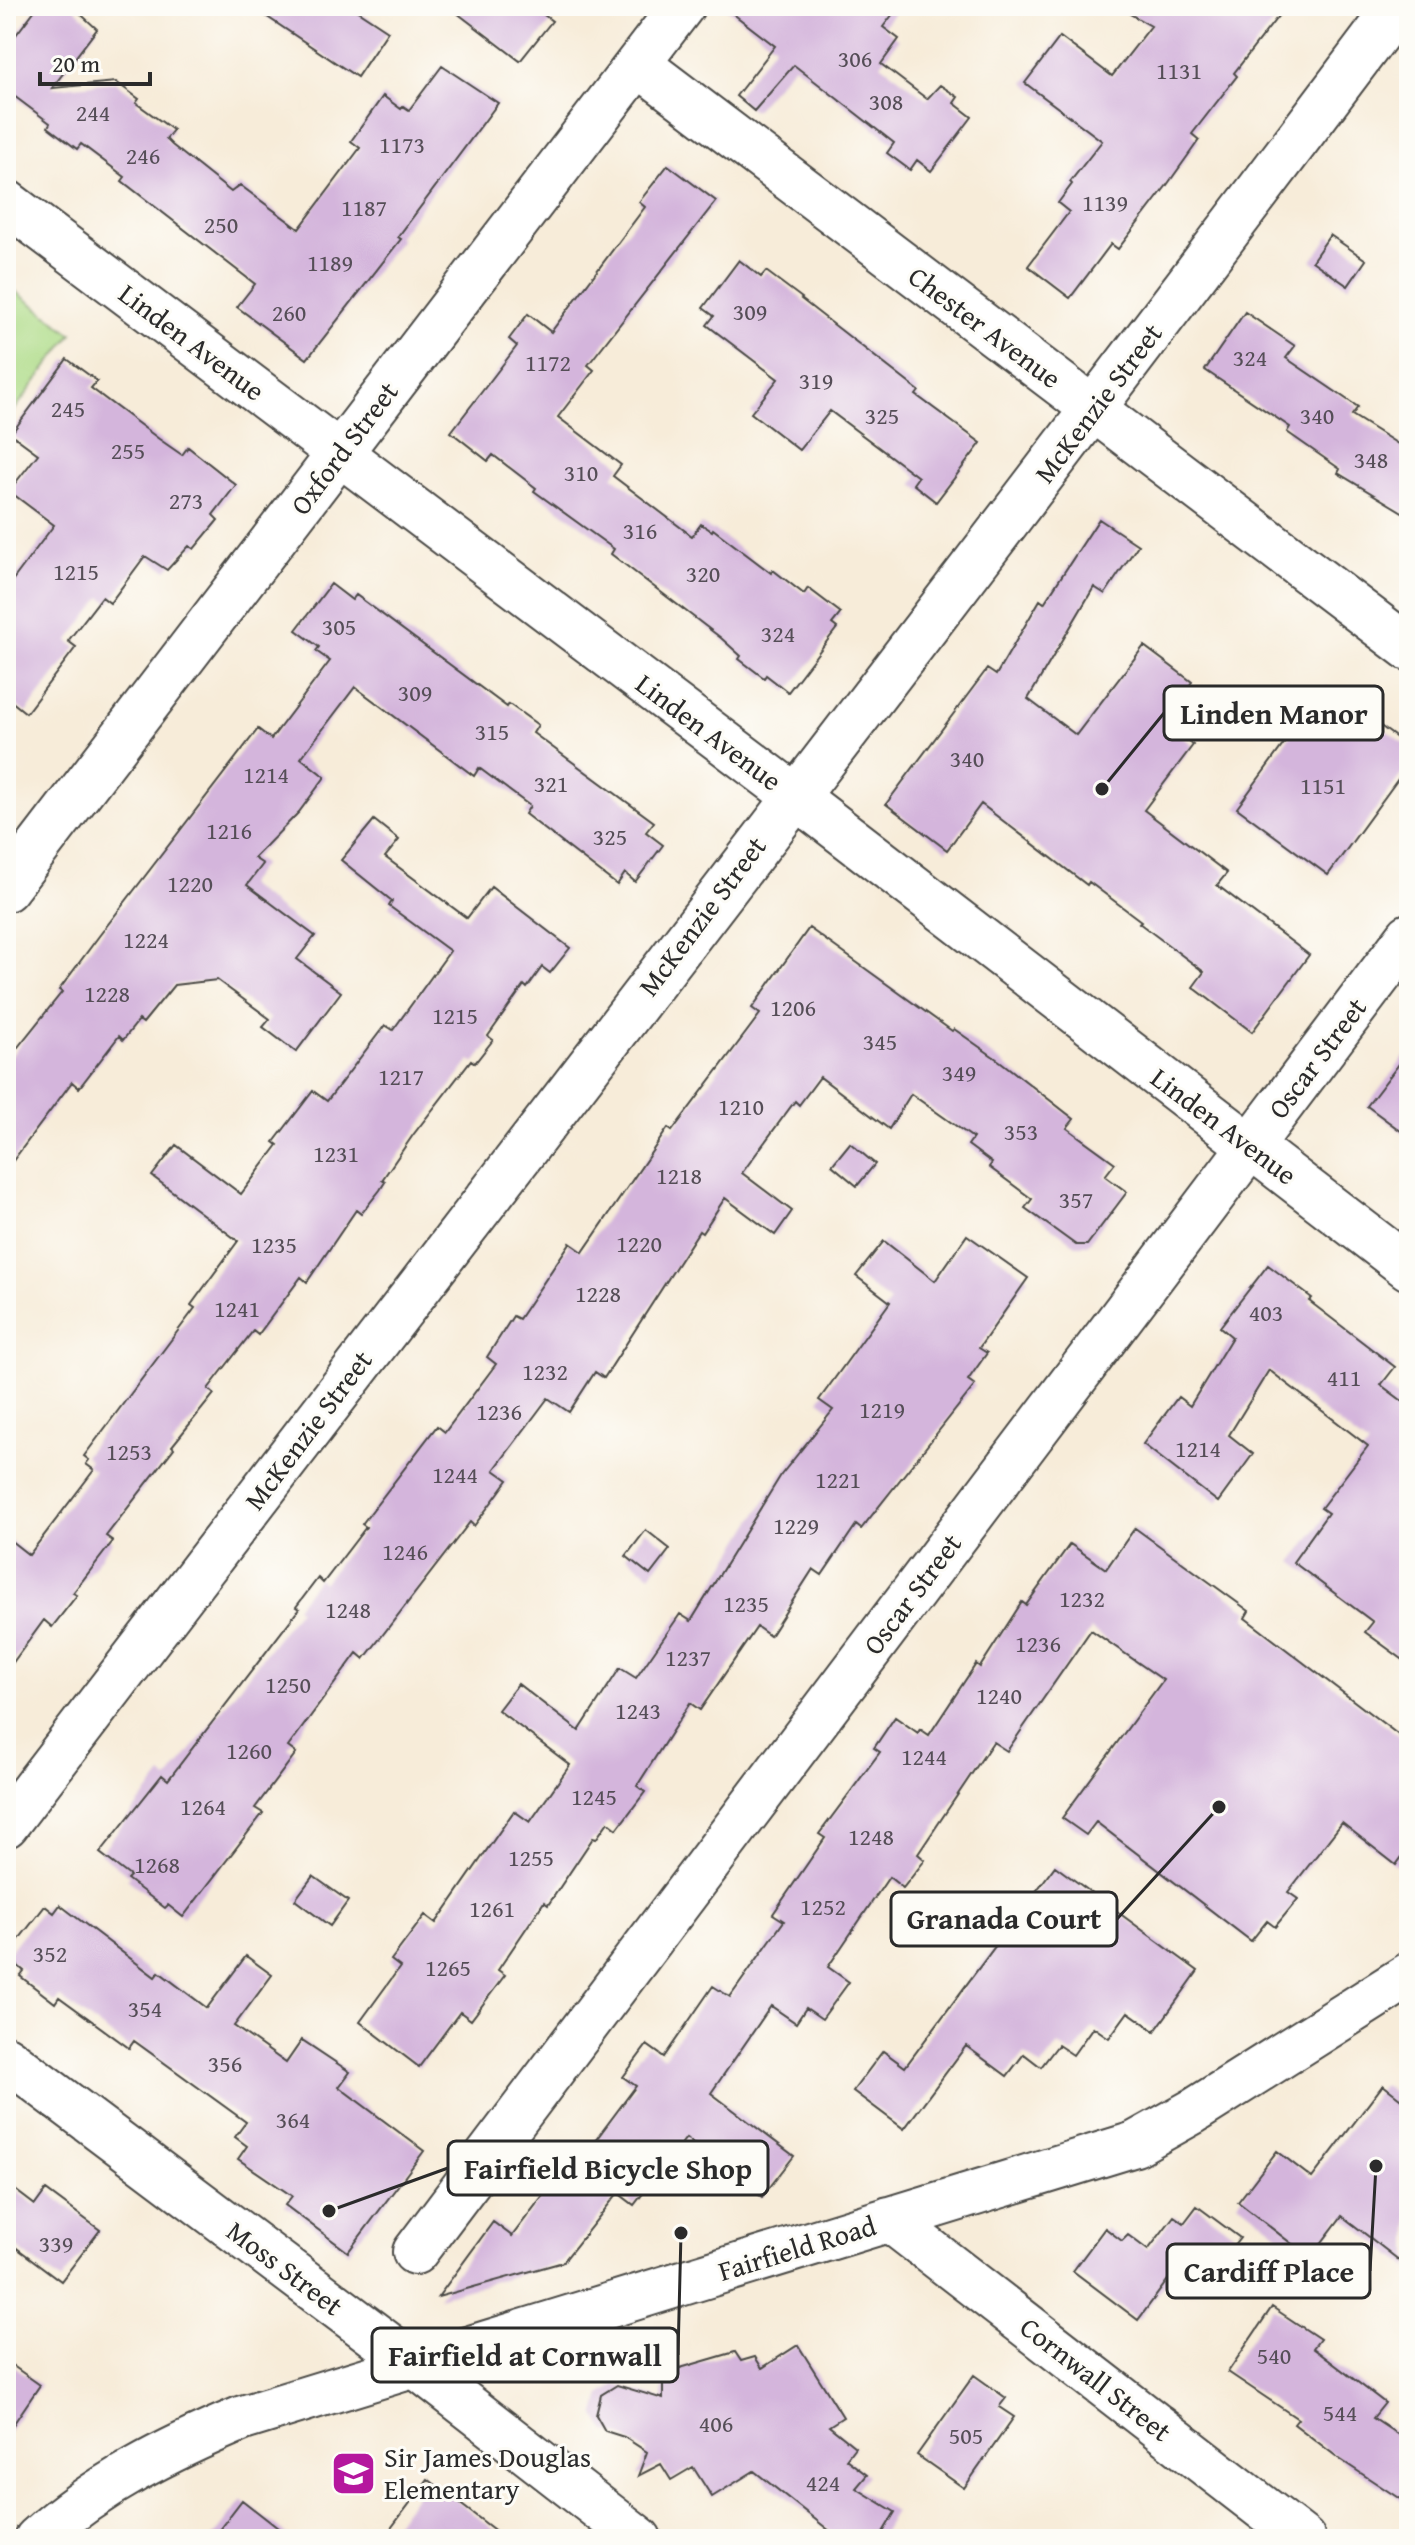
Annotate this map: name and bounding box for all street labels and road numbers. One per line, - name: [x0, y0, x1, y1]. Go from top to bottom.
- street label: Chester Avenue: [900, 255, 1070, 398]
- street label: Linden Avenue: [111, 273, 274, 410]
- street label: McKenzie Street: [1024, 314, 1172, 491]
- street label: Oxford Street: [280, 372, 408, 523]
- street label: Linden Avenue: [628, 663, 791, 800]
- street label: McKenzie Street: [628, 827, 776, 1004]
- street label: Oscar Street: [1257, 988, 1376, 1127]
- street label: Linden Avenue: [1143, 1057, 1306, 1194]
- street label: McKenzie Street: [234, 1341, 382, 1518]
- street label: Oscar Street: [852, 1524, 971, 1663]
- street label: Fairfield Road: [713, 2204, 881, 2291]
- street label: Moss Street: [218, 2210, 352, 2325]
- street label: Cornwall Street: [1012, 2306, 1181, 2451]

